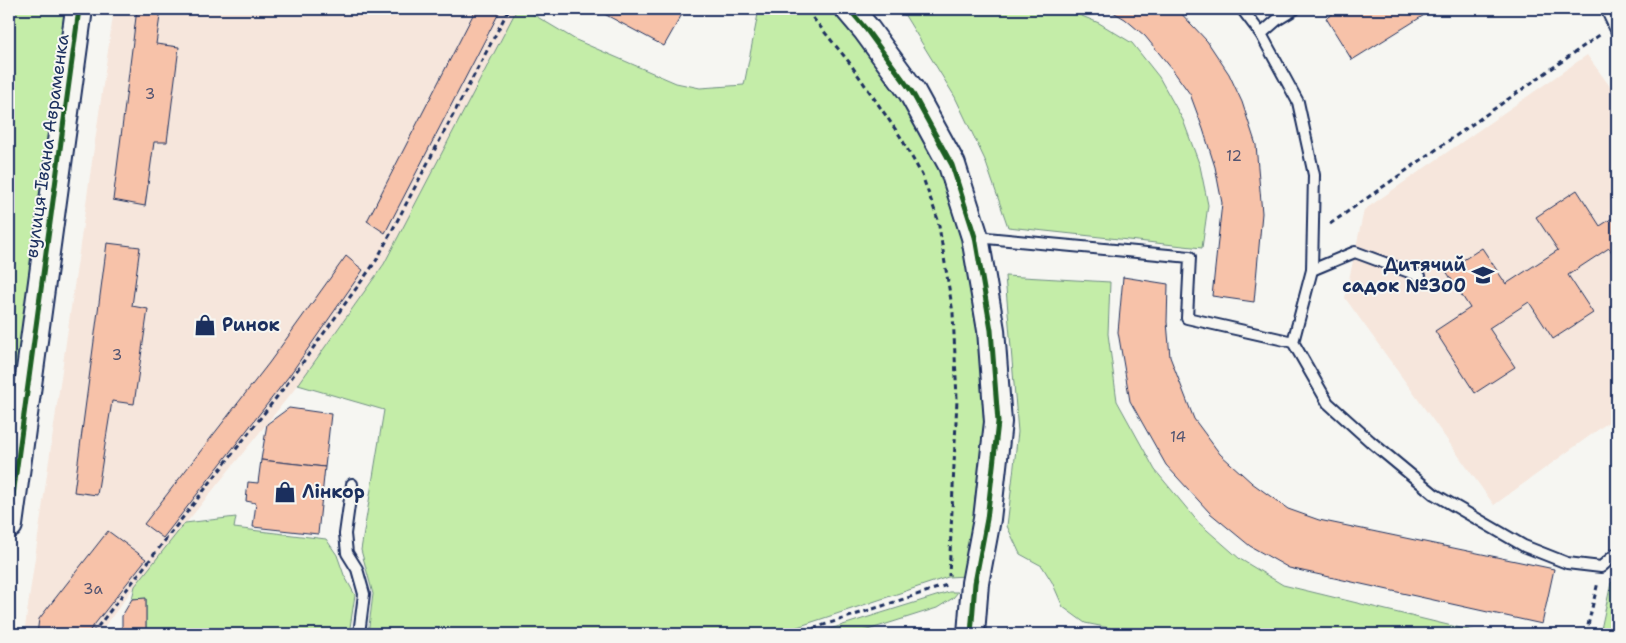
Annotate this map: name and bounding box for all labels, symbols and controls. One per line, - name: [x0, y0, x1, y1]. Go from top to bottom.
- street label: вулиця Івана Авраменка: [19, 32, 75, 260]
- house number: 3: [145, 84, 155, 104]
- house number: 12: [1226, 146, 1242, 166]
- place label: Дитячий садок №300: [1342, 253, 1467, 298]
- school or university icon: Дитячий садок №300: [1470, 262, 1496, 288]
- shop icon: Ринок: [192, 312, 218, 338]
- place label: Ринок: [222, 313, 280, 337]
- house number: 3: [112, 345, 122, 365]
- house number: 14: [1170, 427, 1186, 447]
- shop icon: Лінкор: [272, 479, 298, 505]
- place label: Лінкор: [302, 480, 365, 504]
- house number: 3а: [83, 579, 104, 599]

